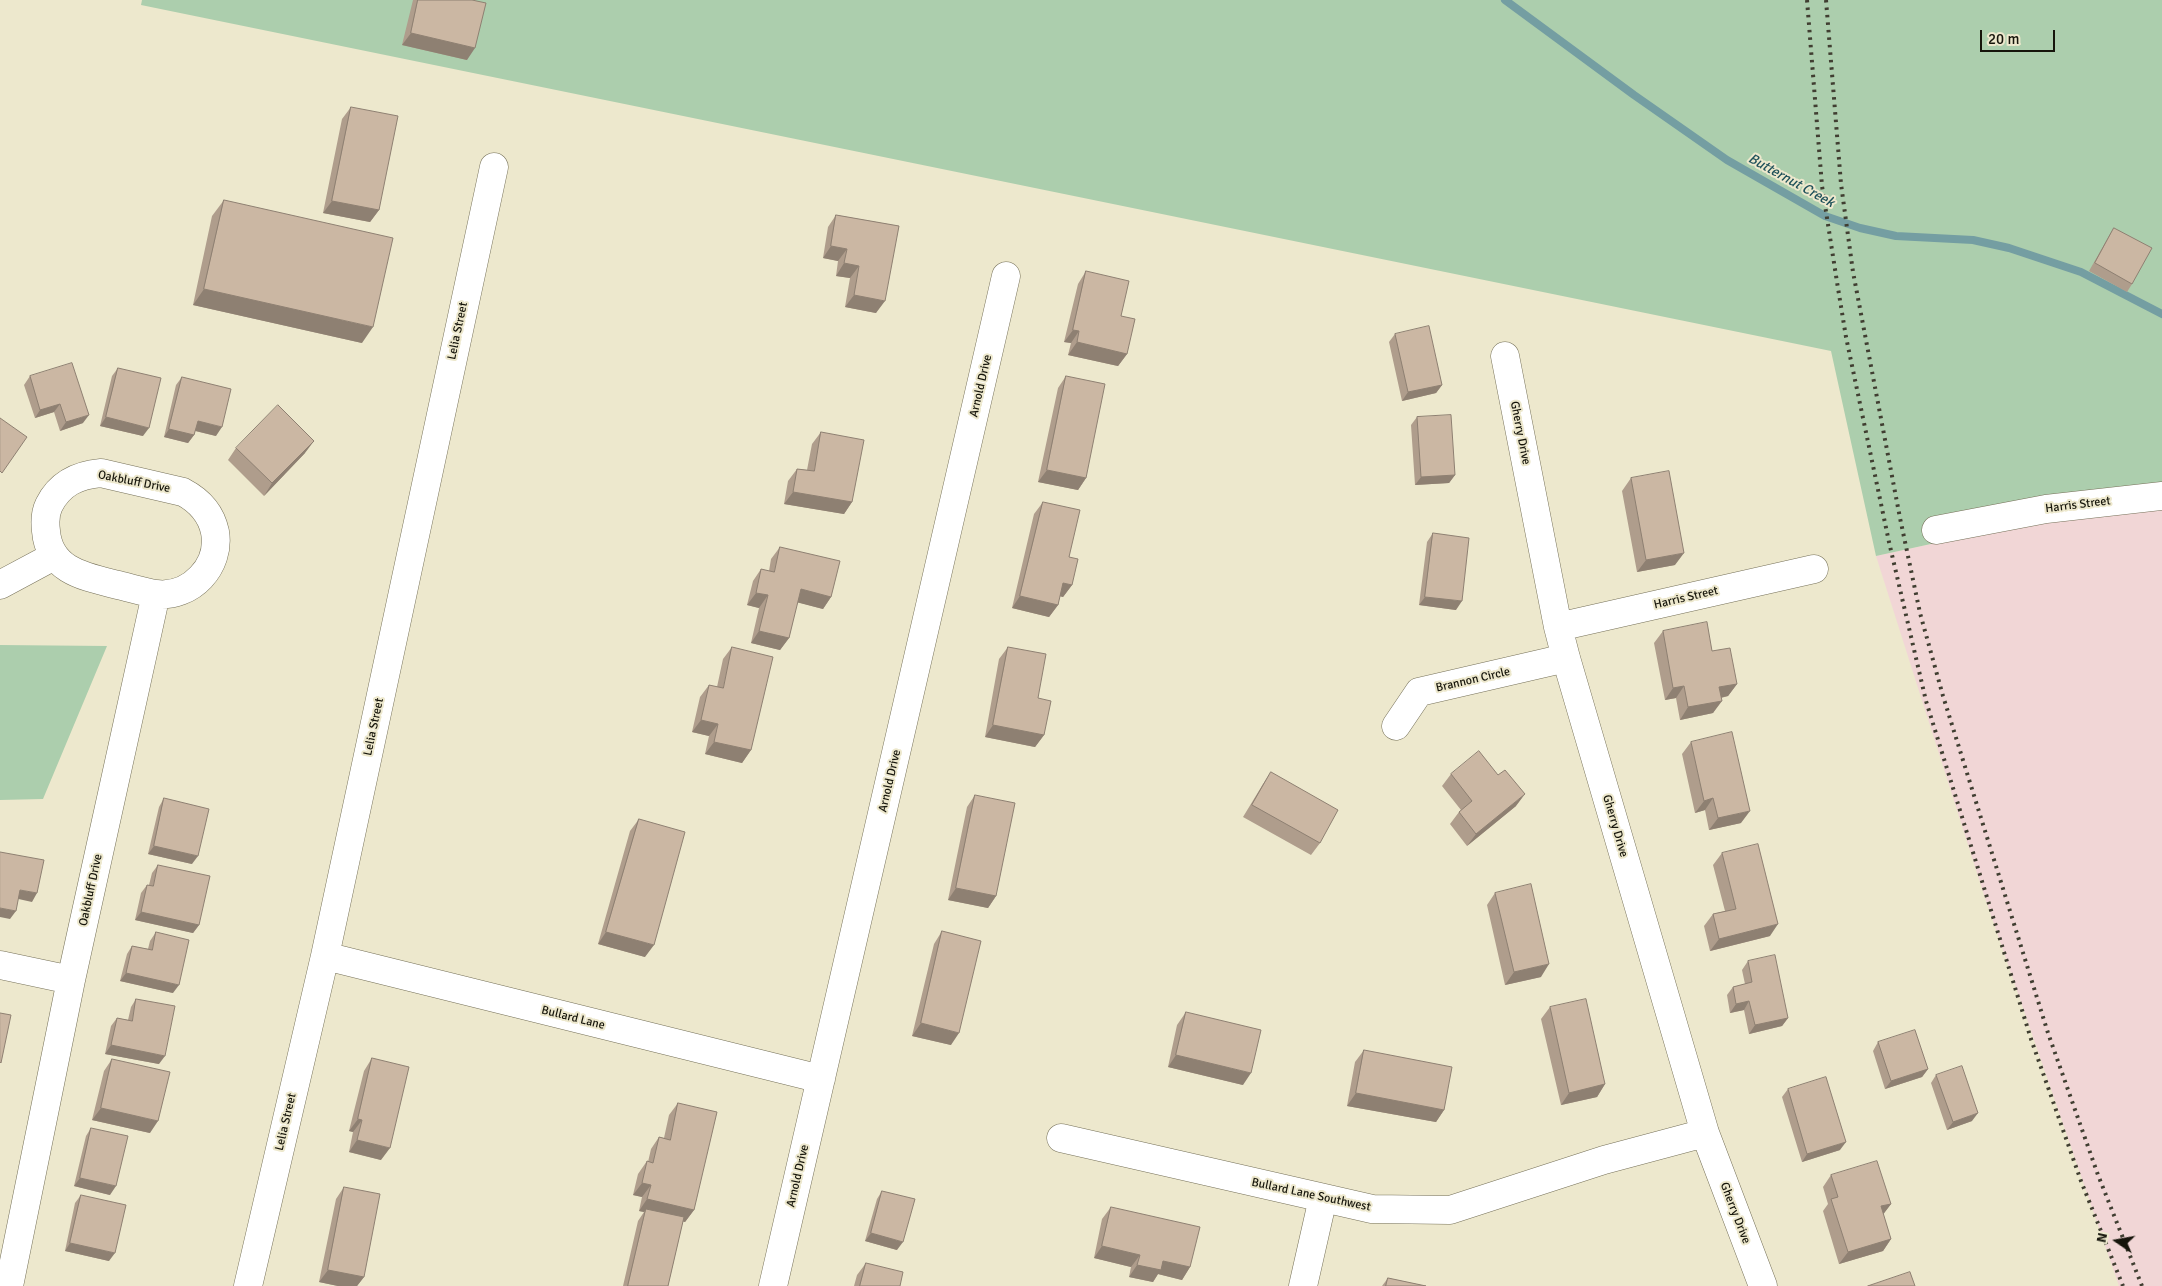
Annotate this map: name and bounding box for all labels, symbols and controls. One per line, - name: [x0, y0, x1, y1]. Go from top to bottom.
- scale bar: [1982, 20, 2057, 52]
- text: 20 m: [1988, 30, 2019, 48]
- water label: Butternut Creek: [1745, 150, 1837, 212]
- street label: Lelia Street: [445, 301, 471, 361]
- street label: Arnold Drive: [967, 353, 995, 419]
- street label: Gherry Drive: [1507, 400, 1533, 466]
- street label: Oakbluff Drive: [97, 468, 171, 496]
- street label: Harris Street: [2045, 494, 2111, 516]
- street label: Harris Street: [1652, 584, 1720, 612]
- street label: Brannon Circle: [1434, 664, 1512, 696]
- street label: Lelia Street: [361, 697, 387, 757]
- street label: Arnold Drive: [876, 748, 904, 814]
- street label: Gherry Drive: [1599, 793, 1631, 859]
- street label: Oakbluff Drive: [76, 853, 106, 927]
- street label: Bullard Lane: [540, 1003, 606, 1033]
- street label: Lelia Street: [272, 1092, 300, 1152]
- street label: Arnold Drive: [784, 1143, 812, 1209]
- street label: Bullard Lane Southwest: [1250, 1175, 1372, 1215]
- street label: Gherry Drive: [1717, 1180, 1753, 1246]
- north arrow: [2092, 1216, 2142, 1266]
- text: N: [2093, 1231, 2111, 1244]

